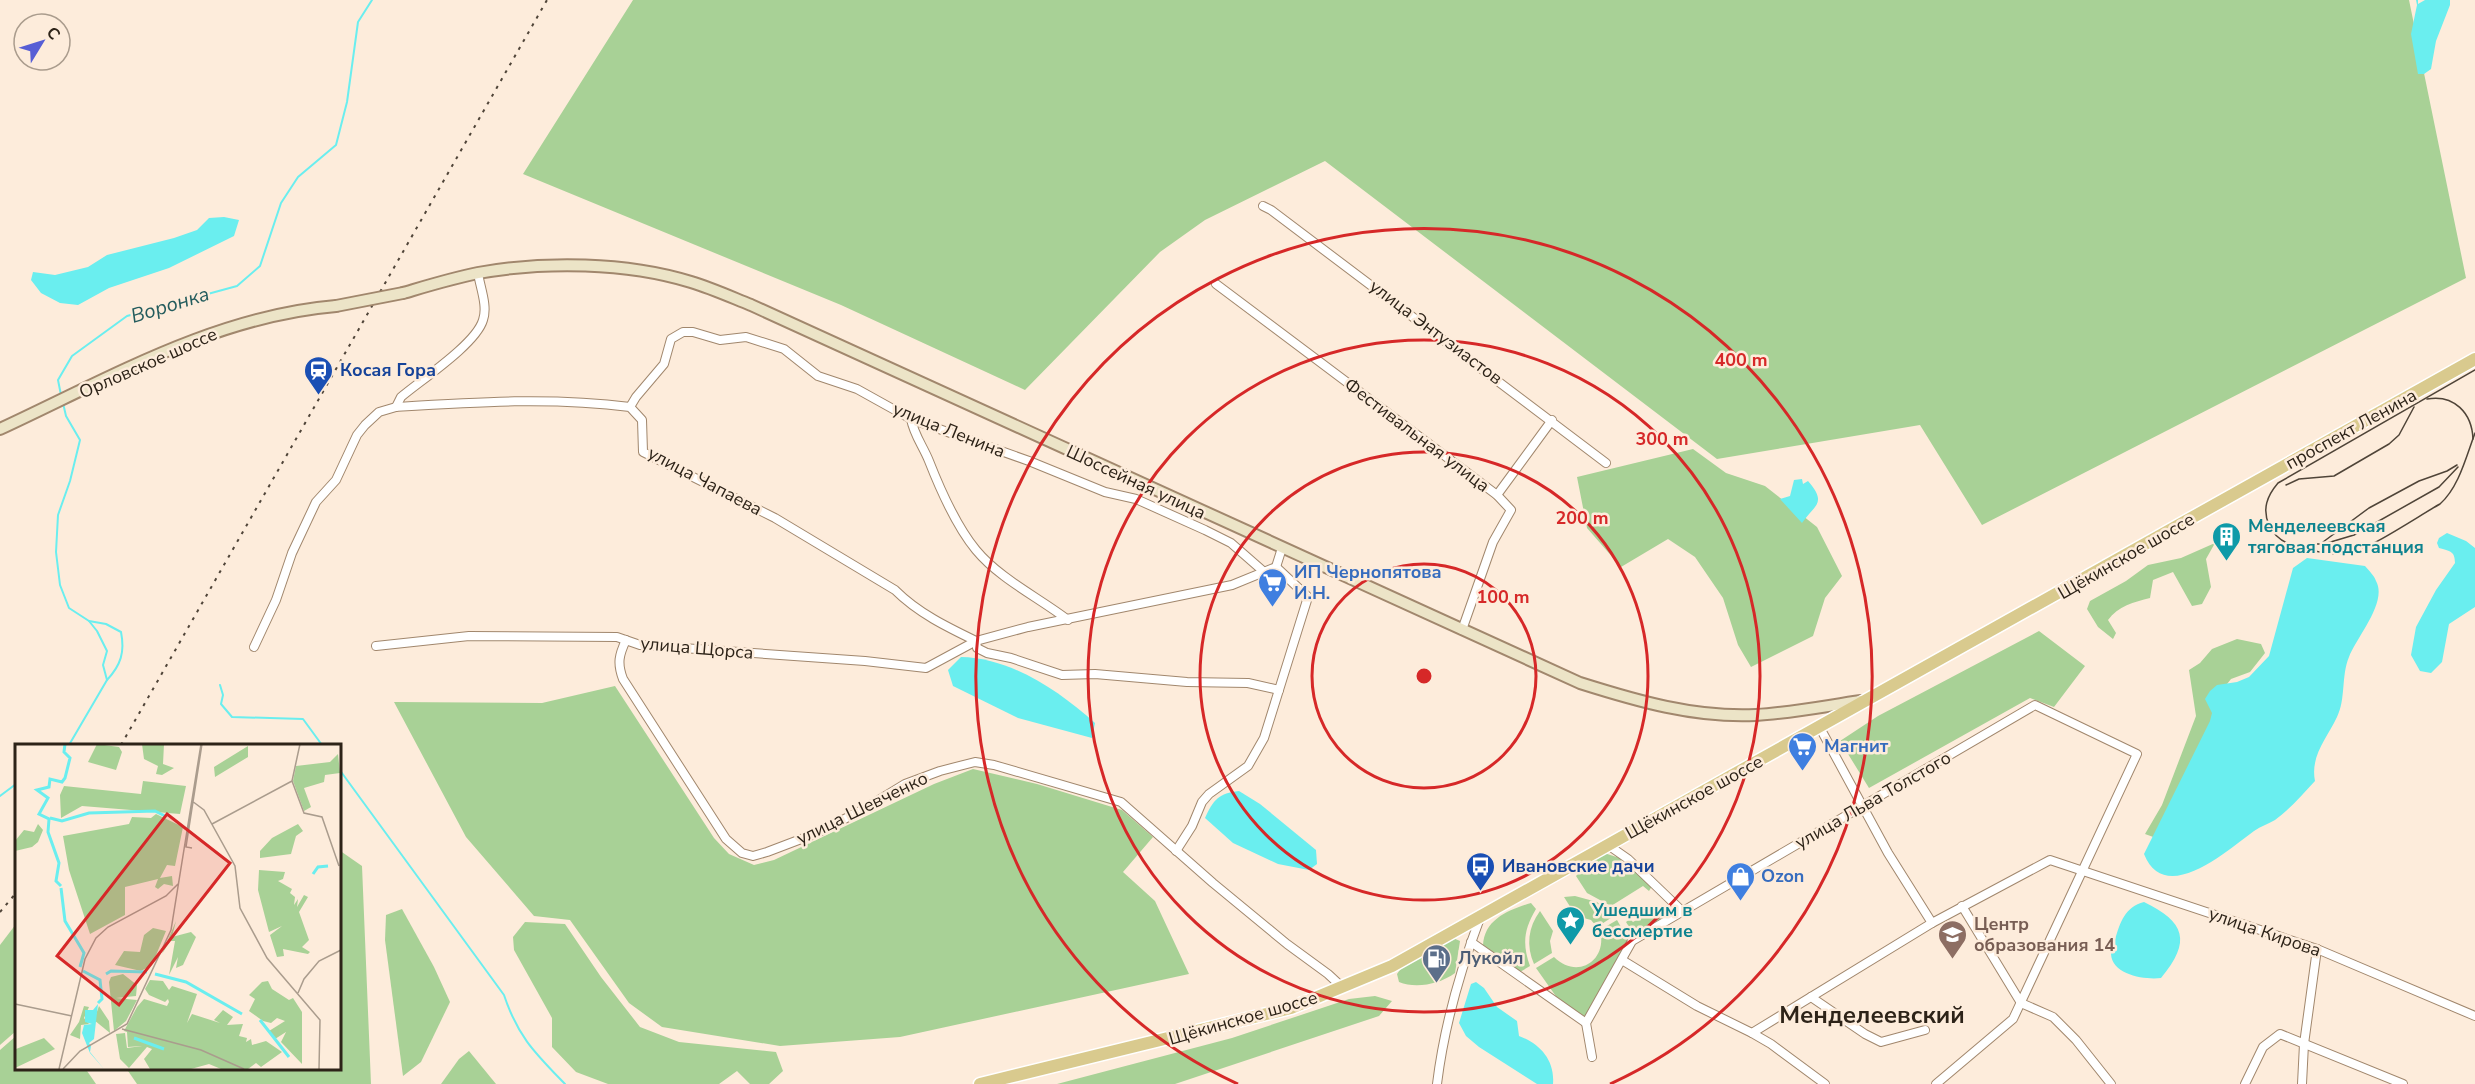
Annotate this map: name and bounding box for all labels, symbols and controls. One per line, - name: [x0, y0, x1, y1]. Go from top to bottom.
- north arrow: [12, 12, 72, 72]
- text: С: [41, 22, 65, 45]
- street label: улица Энтузиастов: [1365, 274, 1507, 390]
- water label: Воронка: [127, 280, 213, 330]
- street label: Орловское шоссе: [75, 322, 221, 404]
- text: 400 m: [1714, 348, 1768, 372]
- station icon: Косая Гора: [303, 354, 335, 396]
- place label: Косая Гора: [340, 358, 436, 382]
- street label: Фестивальная улица: [1339, 372, 1495, 498]
- street label: проспект Ленина: [2281, 383, 2421, 475]
- street label: улица Ленина: [889, 397, 1009, 463]
- text: 300 m: [1635, 427, 1689, 451]
- street label: Шоссейная улица: [1062, 439, 1210, 525]
- street label: улица Чапаева: [644, 441, 766, 521]
- text: 200 m: [1555, 506, 1609, 530]
- street label: Щёкинское шоссе: [2053, 507, 2199, 605]
- place label: Менделеевская тяговая подстанция: [2248, 514, 2424, 559]
- building icon: Менделеевская тяговая подстанция: [2211, 520, 2243, 562]
- place label: ИП Чернопятова И.Н.: [1294, 560, 1442, 605]
- supermarket icon: ИП Чернопятова И.Н.: [1257, 566, 1289, 608]
- text: 100 m: [1476, 585, 1530, 609]
- street label: улица Щорса: [639, 631, 755, 665]
- centre of rings: [1414, 666, 1434, 686]
- supermarket icon: Магнит: [1787, 730, 1819, 772]
- place label: Магнит: [1824, 734, 1889, 758]
- inset map: [15, 744, 340, 1069]
- street label: улица Льва Толстого: [1791, 745, 1955, 855]
- street label: Щёкинское шоссе: [1621, 749, 1767, 845]
- street label: улица Шевченко: [792, 766, 932, 850]
- bus stop icon: Ивановские дачи: [1465, 850, 1497, 892]
- place label: Ивановские дачи: [1502, 854, 1655, 878]
- shop icon: Ozon: [1724, 860, 1756, 902]
- place label: Ozon: [1761, 864, 1804, 888]
- place label: Ушедшим в бессмертие: [1591, 898, 1693, 943]
- street label: улица Кирова: [2206, 902, 2324, 962]
- place icon: Ушедшим в бессмертие: [1555, 904, 1587, 946]
- place label: Центр образования 14: [1974, 912, 2115, 957]
- school or university icon: Центр образования 14: [1937, 918, 1969, 960]
- fuel station icon: Лукойл: [1421, 942, 1453, 984]
- place label: Лукойл: [1458, 946, 1524, 970]
- street label: Щёкинское шоссе: [1166, 985, 1320, 1051]
- district label: Менделеевский: [1779, 999, 1965, 1031]

